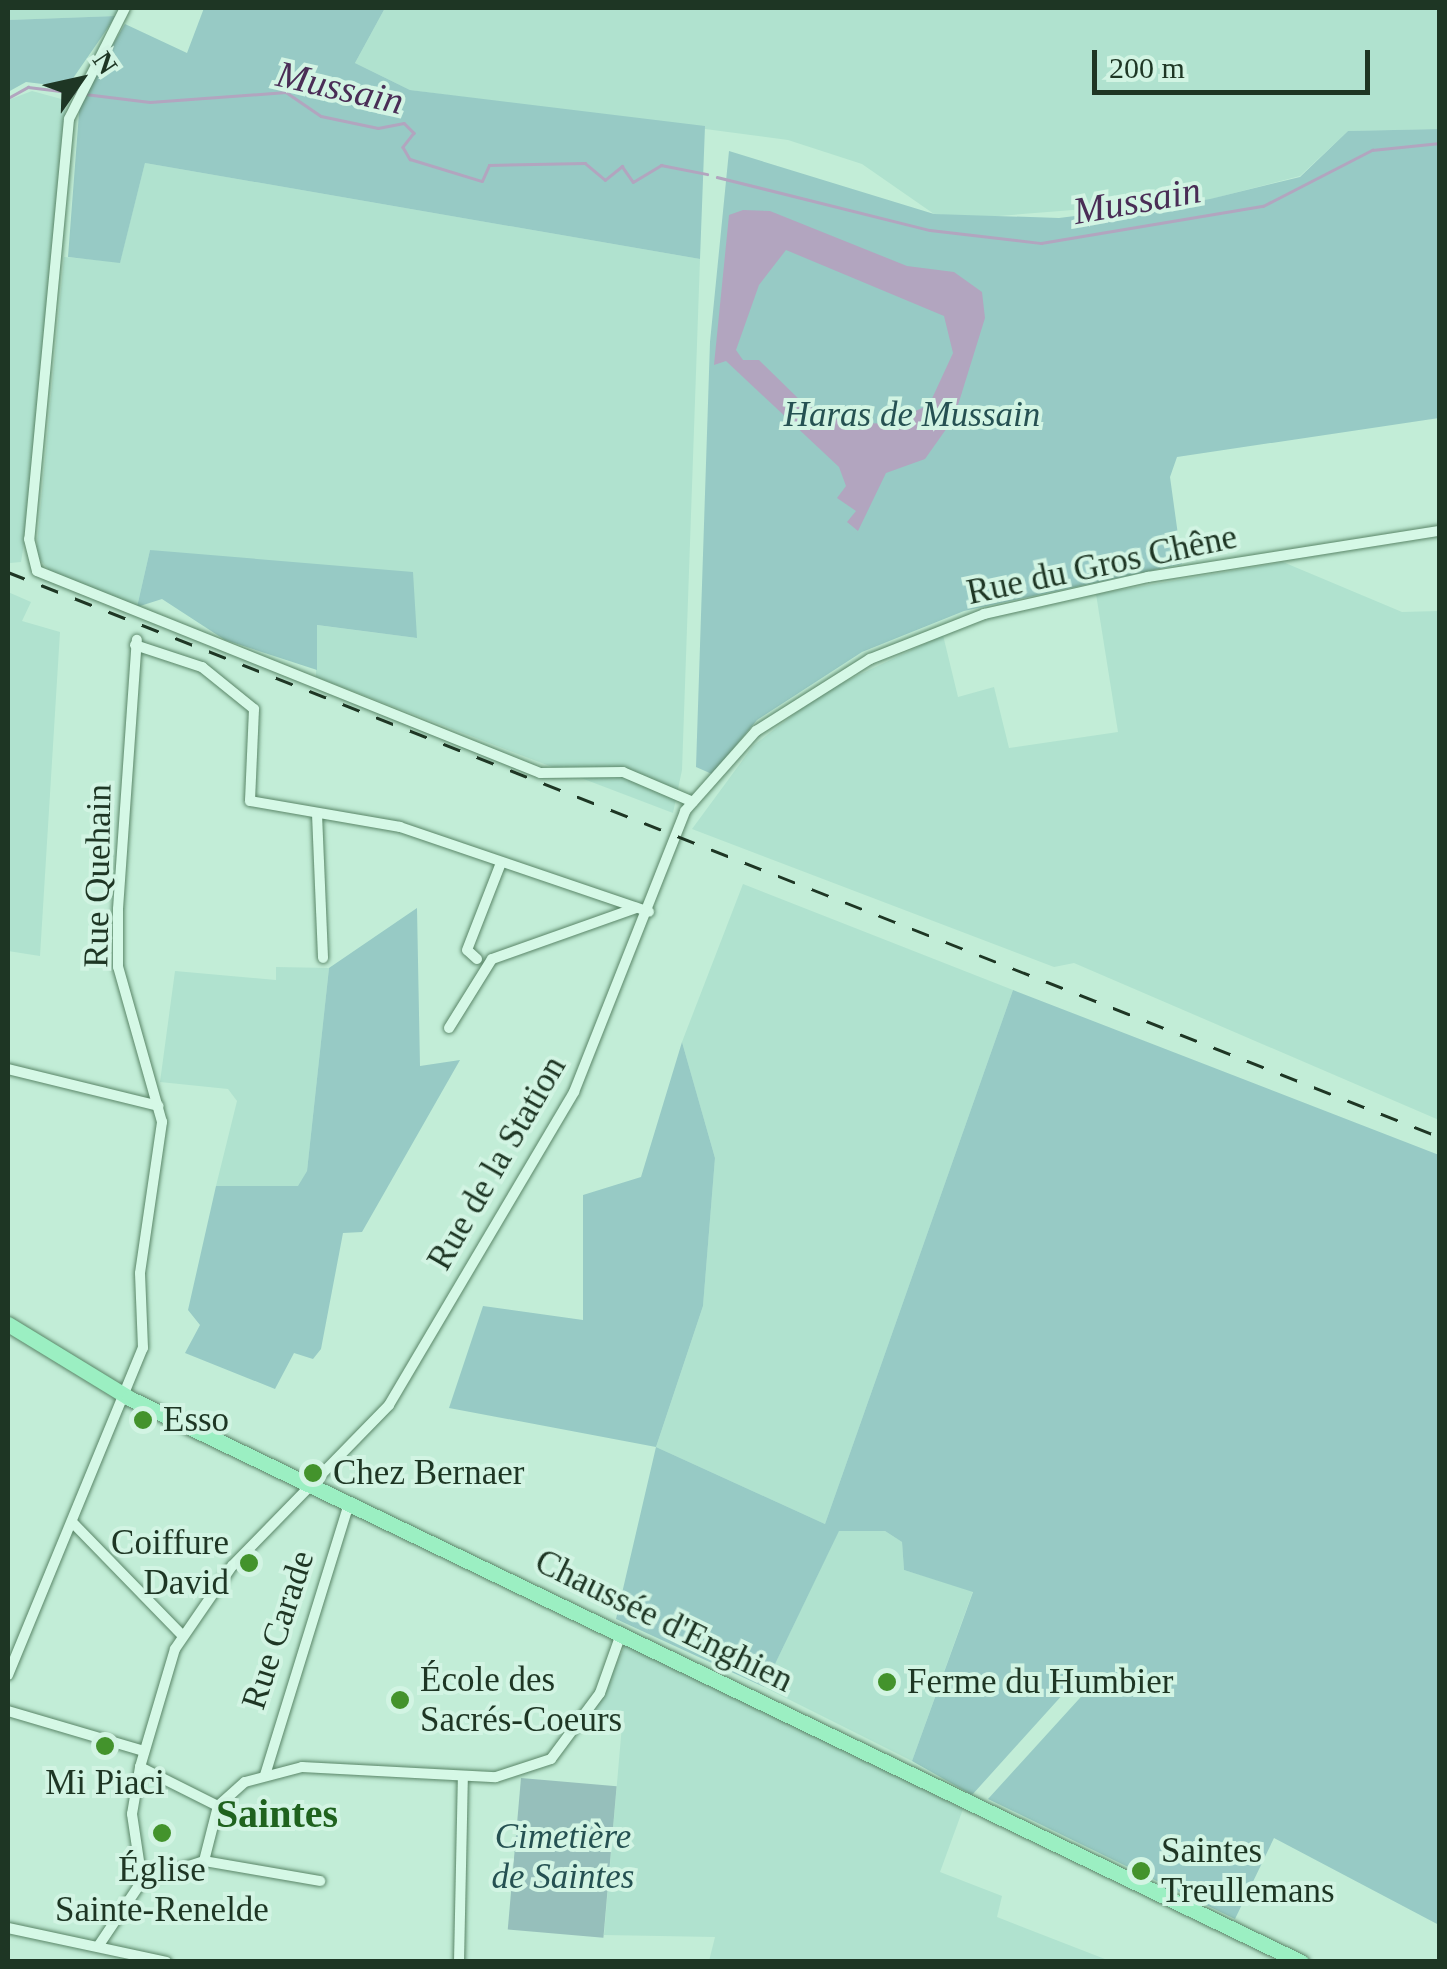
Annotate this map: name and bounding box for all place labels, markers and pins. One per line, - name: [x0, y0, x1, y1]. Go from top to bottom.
- place label: Esso: [163, 1399, 229, 1441]
- marker: Esso: [132, 1409, 154, 1431]
- place label: Chez Bernaer: [333, 1452, 524, 1494]
- marker: Chez Bernaer: [302, 1462, 324, 1484]
- place label: Coiffure David: [111, 1522, 229, 1604]
- marker: Coiffure David: [238, 1552, 260, 1574]
- place label: École des Sacrés-Coeurs: [420, 1659, 622, 1741]
- place label: Ferme du Humbier: [907, 1661, 1173, 1703]
- marker: Ferme du Humbier: [876, 1671, 898, 1693]
- marker: École des Sacrés-Coeurs: [389, 1689, 411, 1711]
- marker: Mi Piaci: [94, 1735, 116, 1757]
- place label: Mi Piaci: [45, 1762, 165, 1804]
- marker: Église Sainte-Renelde: [151, 1822, 173, 1844]
- place label: Saintes Treullemans: [1161, 1830, 1335, 1912]
- place label: Église Sainte-Renelde: [55, 1849, 269, 1931]
- marker: Saintes Treullemans: [1130, 1860, 1152, 1882]

